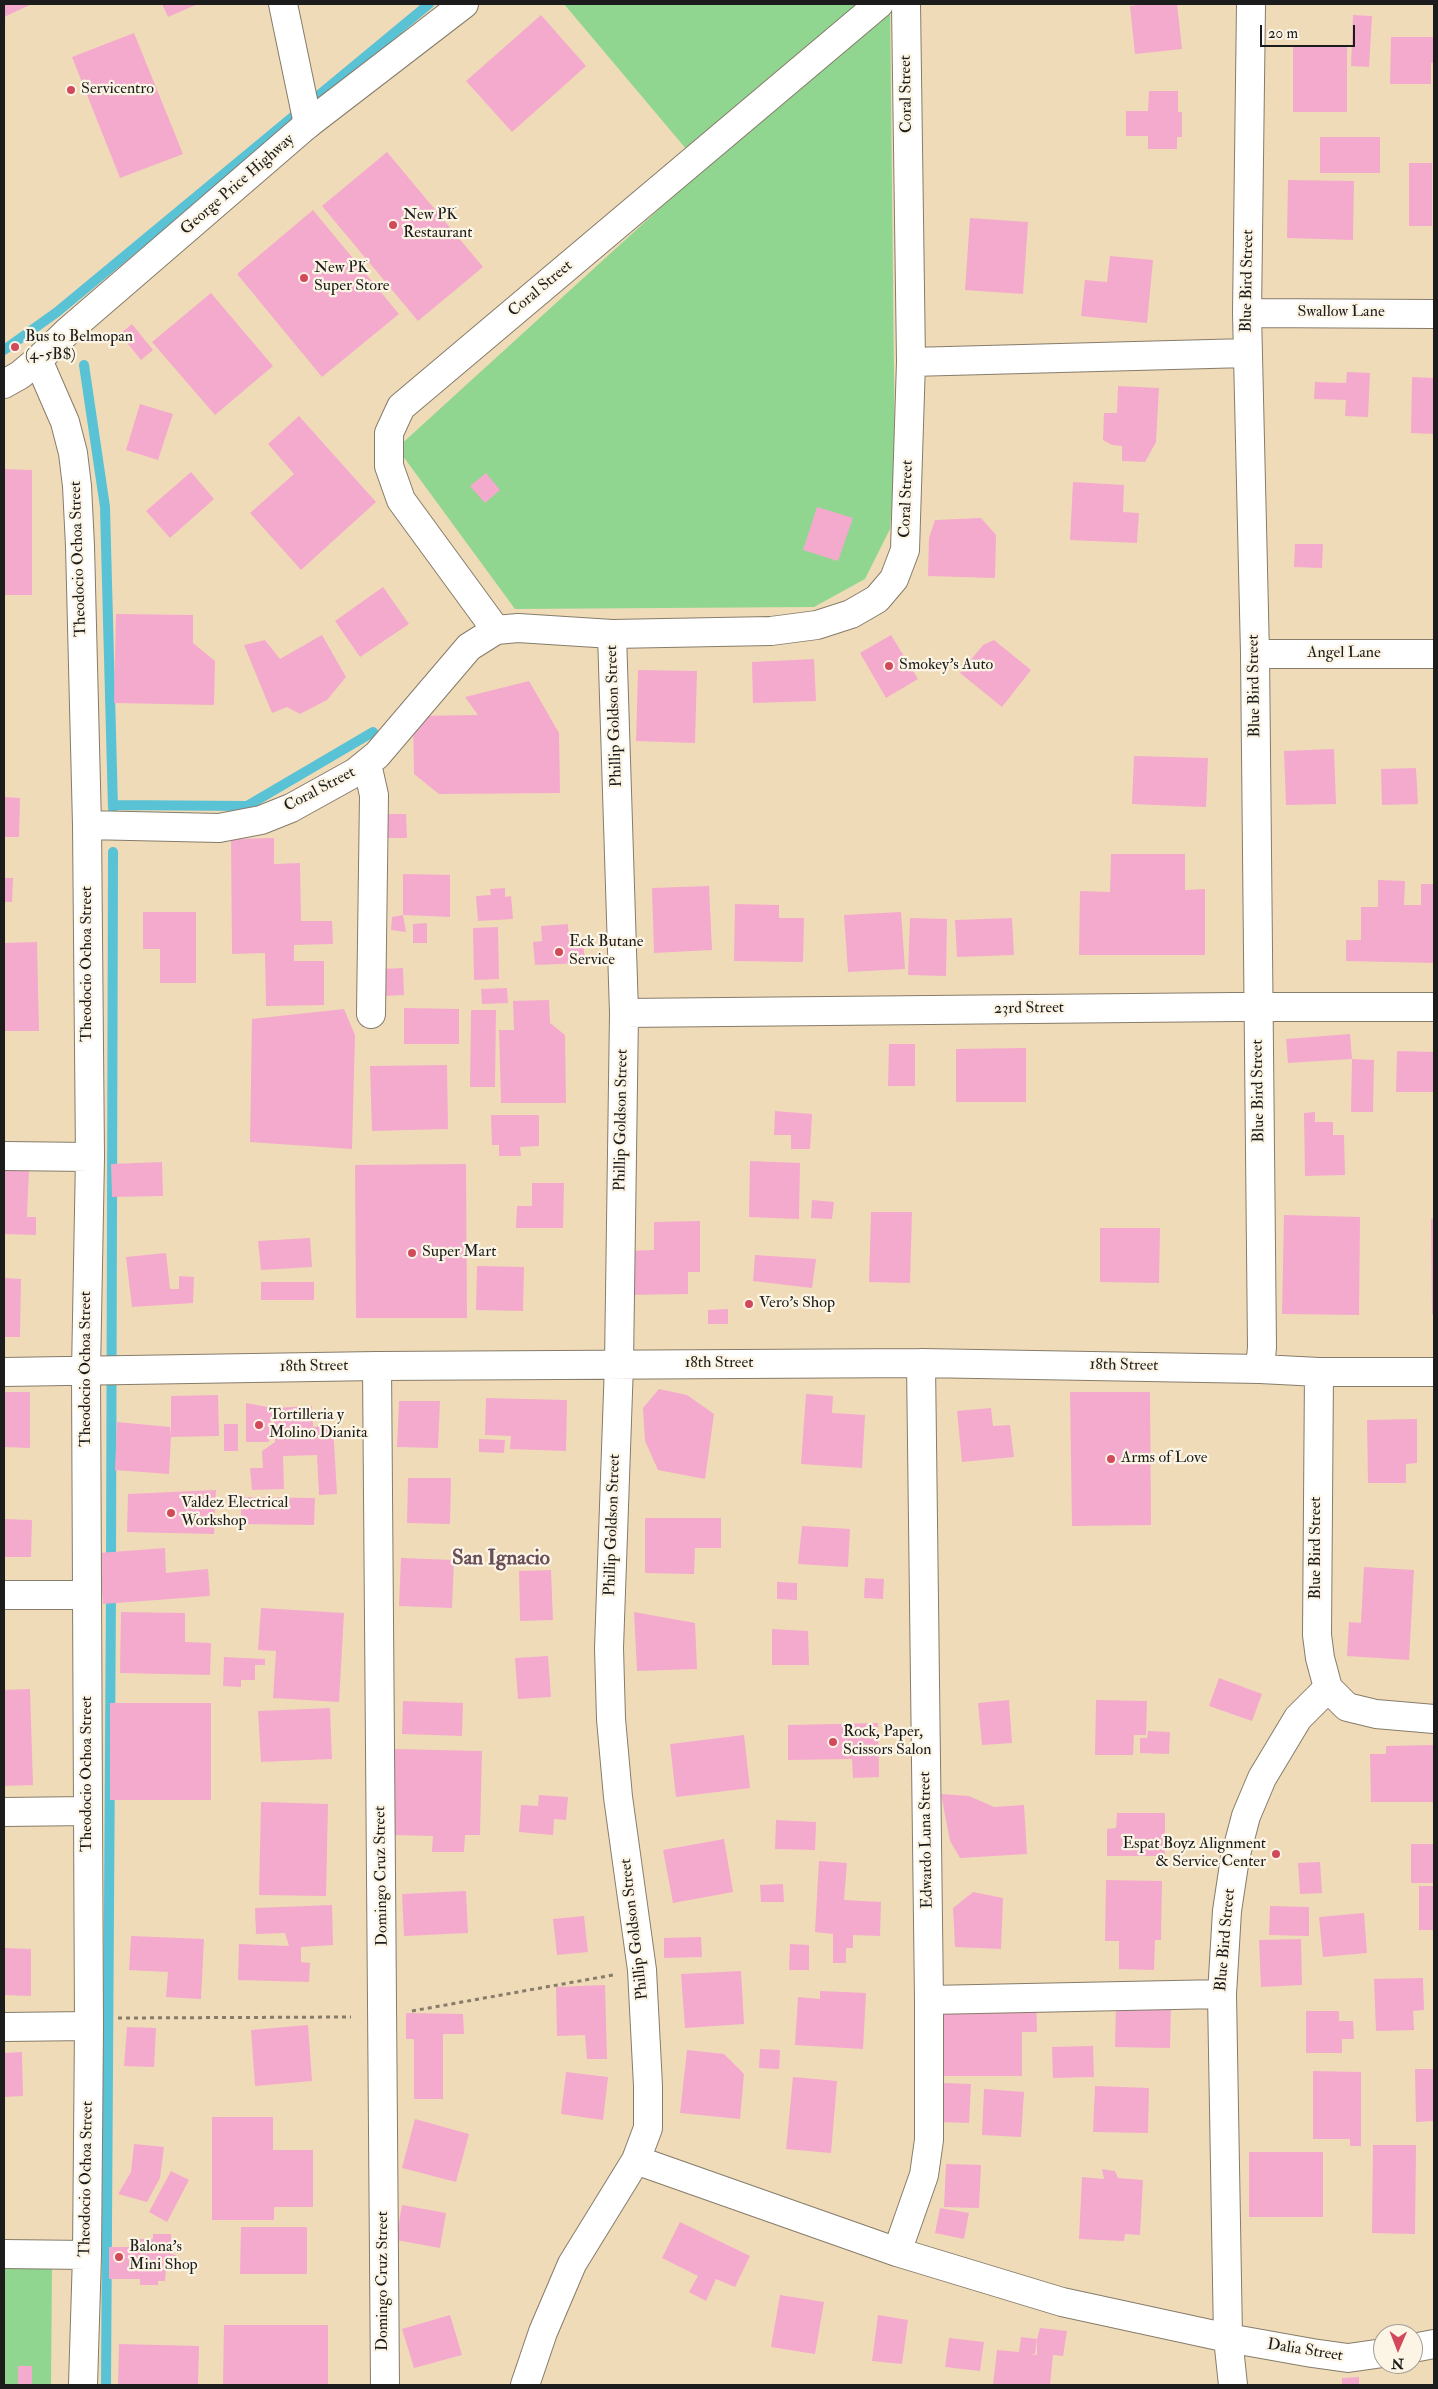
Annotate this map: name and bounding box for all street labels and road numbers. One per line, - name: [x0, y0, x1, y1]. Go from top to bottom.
- street label: Coral Street: [897, 55, 917, 133]
- street label: George Price Highway: [177, 130, 299, 240]
- street label: Blue Bird Street: [1238, 229, 1258, 333]
- street label: Coral Street: [505, 257, 577, 321]
- street label: Swallow Lane: [1297, 303, 1385, 323]
- street label: Coral Street: [896, 460, 918, 538]
- street label: Theodocio Ochoa Street: [67, 481, 91, 637]
- street label: Blue Bird Street: [1245, 634, 1265, 738]
- street label: Angel Lane: [1307, 644, 1381, 664]
- street label: Phillip Goldson Street: [603, 645, 627, 787]
- street label: Coral Street: [281, 763, 359, 817]
- street label: Theodocio Ochoa Street: [78, 886, 98, 1042]
- street label: 23rd Street: [994, 999, 1064, 1019]
- street label: Blue Bird Street: [1249, 1039, 1269, 1143]
- street label: Phillip Goldson Street: [611, 1049, 633, 1191]
- street label: Theodocio Ochoa Street: [77, 1291, 97, 1447]
- street label: 18th Street: [685, 1354, 753, 1374]
- street label: 18th Street: [1089, 1356, 1159, 1376]
- street label: 18th Street: [279, 1357, 349, 1377]
- street label: Phillip Goldson Street: [601, 1454, 625, 1596]
- street label: Blue Bird Street: [1307, 1496, 1327, 1600]
- street label: Theodocio Ochoa Street: [78, 1696, 98, 1852]
- street label: Edwardo Luna Street: [916, 1771, 938, 1909]
- street label: Domingo Cruz Street: [371, 1806, 393, 1946]
- street label: Phillip Goldson Street: [617, 1857, 653, 2001]
- street label: Blue Bird Street: [1212, 1888, 1240, 1992]
- street label: Theodocio Ochoa Street: [76, 2101, 98, 2257]
- street label: Domingo Cruz Street: [374, 2211, 394, 2351]
- street label: Dalia Street: [1266, 2336, 1344, 2366]

